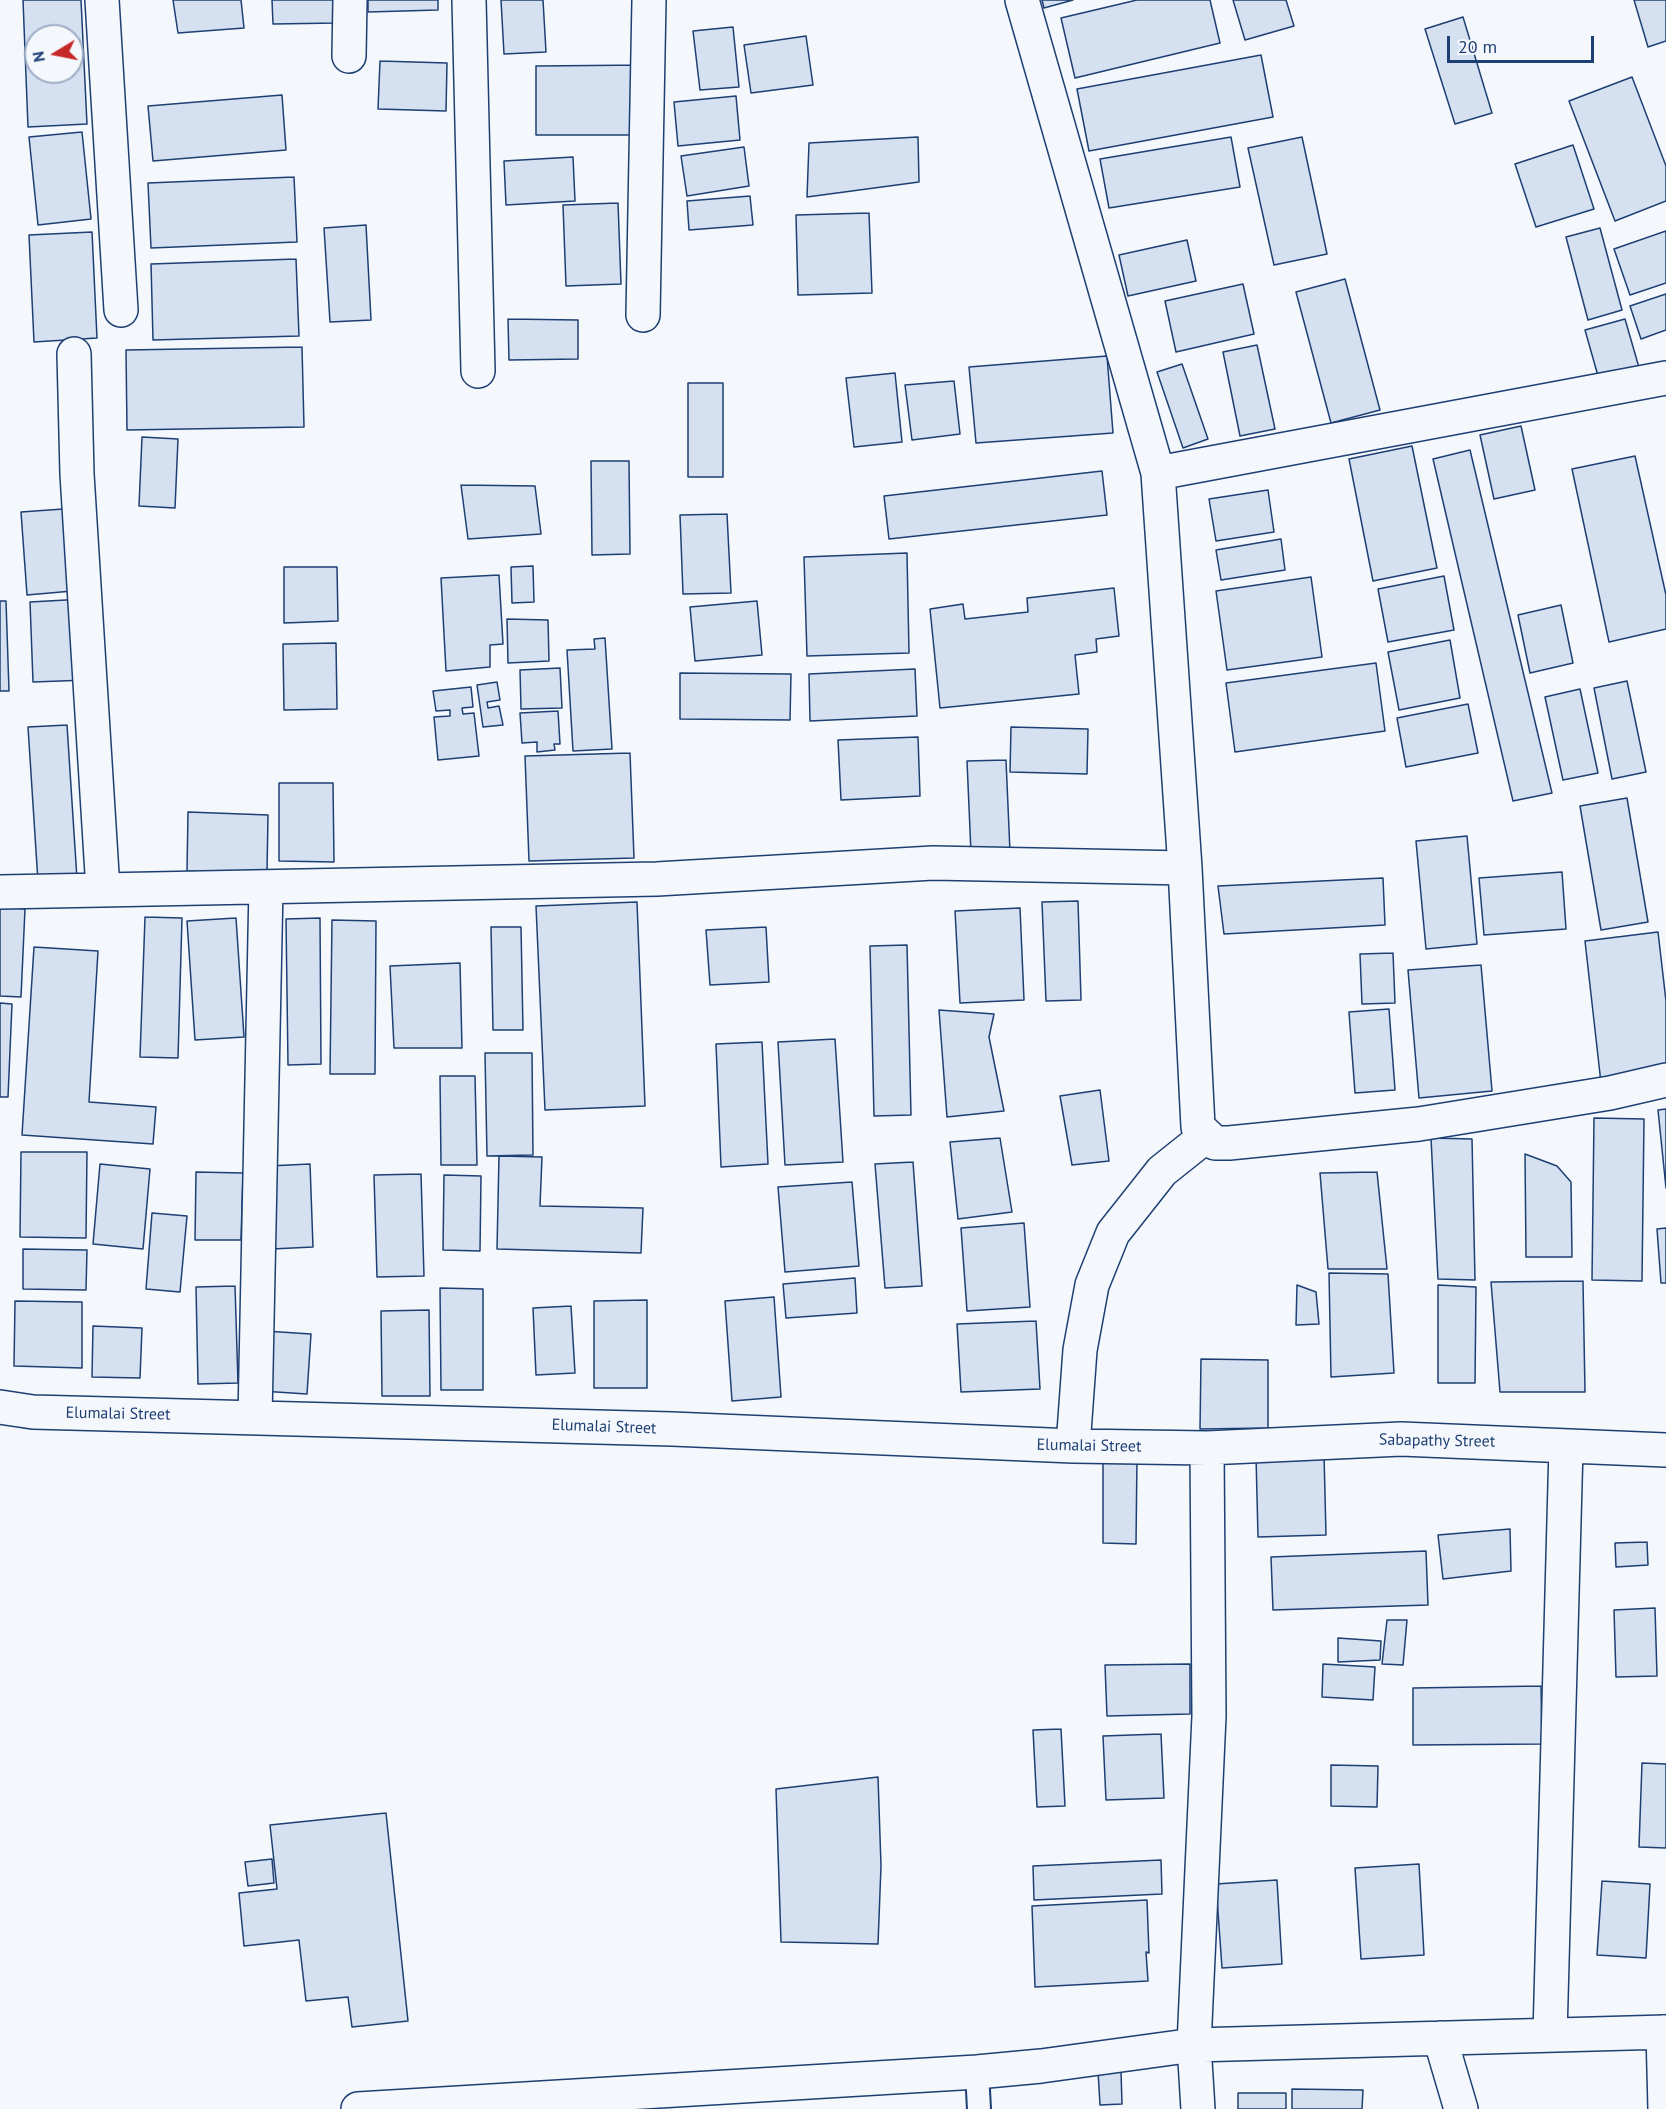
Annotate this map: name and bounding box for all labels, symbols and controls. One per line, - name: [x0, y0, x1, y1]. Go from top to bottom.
- north arrow: [24, 24, 84, 84]
- scale bar: [1450, 24, 1597, 62]
- text: 20 m: [1458, 35, 1497, 58]
- text: N: [27, 50, 49, 64]
- street label: Elumalai Street: [65, 1403, 171, 1425]
- street label: Elumalai Street: [551, 1416, 657, 1438]
- street label: Sabapathy Street: [1379, 1430, 1495, 1452]
- street label: Elumalai Street: [1036, 1435, 1142, 1457]

